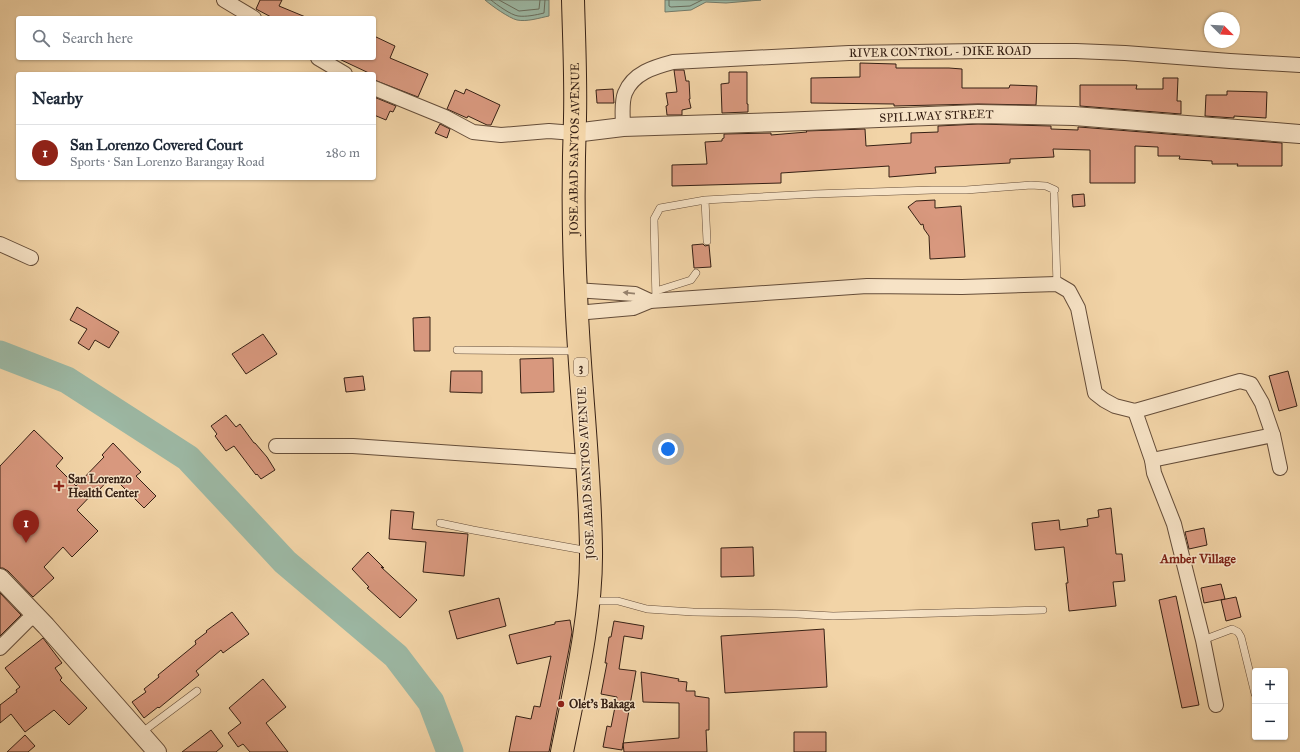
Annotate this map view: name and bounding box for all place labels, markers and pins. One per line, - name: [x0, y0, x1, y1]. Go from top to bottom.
- place label: San Lorenzo Health Center: [68, 472, 139, 500]
- marker: San Lorenzo Health Center: [53, 480, 65, 492]
- pin: 1: [13, 510, 39, 543]
- place label: Olet's Bakaga: [569, 697, 636, 712]
- marker: Olet's Bakaga: [556, 699, 566, 709]

